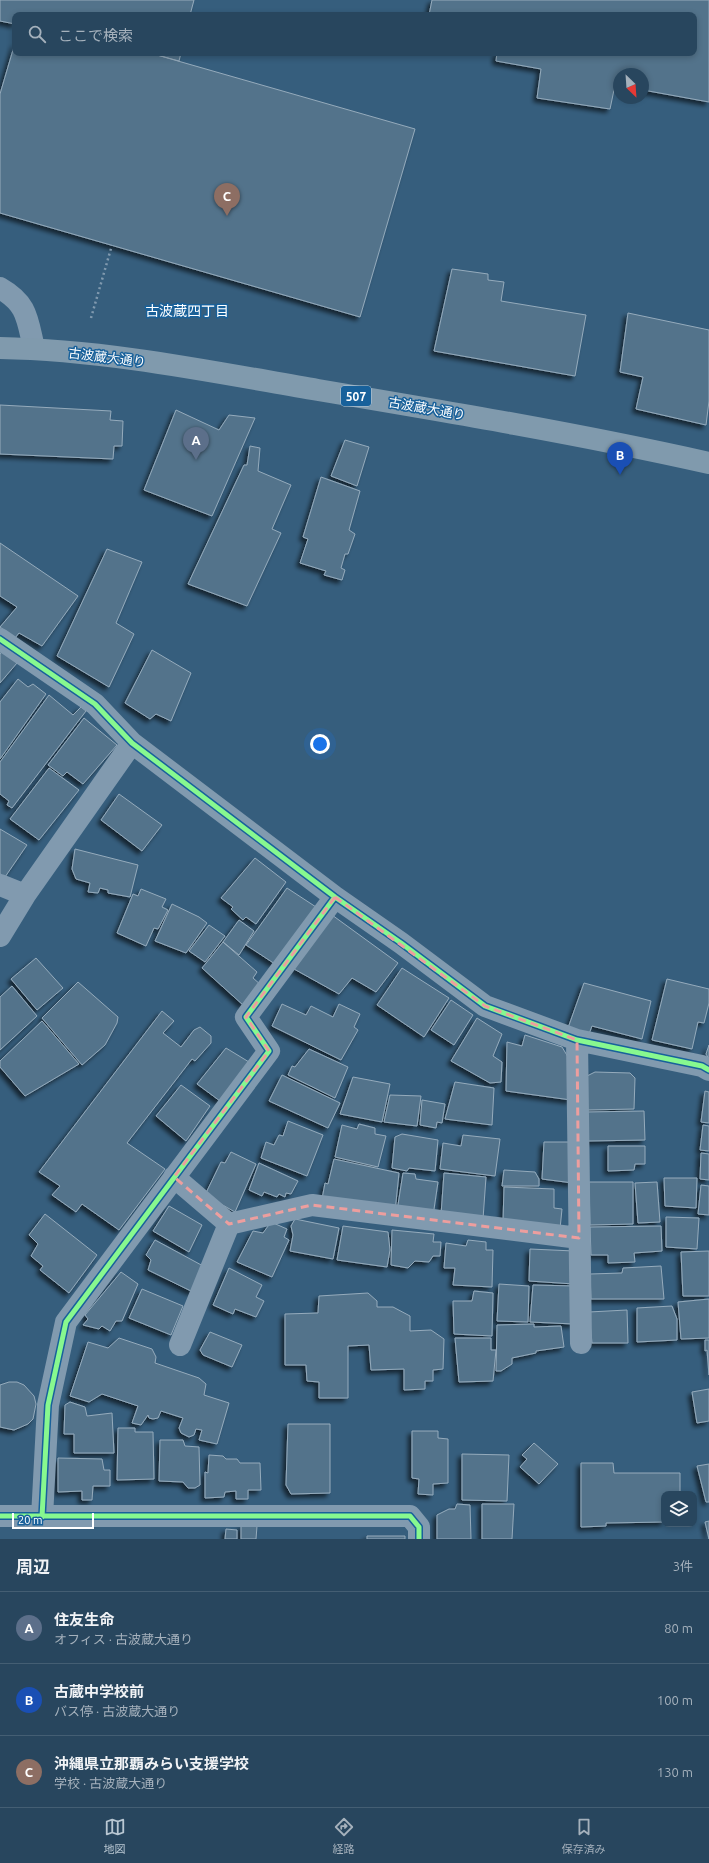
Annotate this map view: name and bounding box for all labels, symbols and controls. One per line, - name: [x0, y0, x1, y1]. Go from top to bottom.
- search box: [12, 12, 697, 56]
- icon: search: [26, 23, 48, 45]
- text: ここで検索: [58, 27, 133, 44]
- north arrow: [613, 68, 649, 104]
- pin: C: [214, 183, 240, 216]
- district label: 古波蔵四丁目: [145, 303, 229, 319]
- street label: 古波蔵大通り: [67, 345, 147, 369]
- road number: 507: [341, 386, 371, 406]
- street label: 古波蔵大通り: [387, 394, 467, 422]
- pin: A: [183, 427, 209, 460]
- pin: B: [607, 442, 633, 475]
- your location: [310, 734, 330, 754]
- map controls: [661, 1491, 697, 1527]
- button: layers: [661, 1491, 697, 1527]
- scale bar: [12, 1511, 94, 1530]
- text: 20 m: [18, 1514, 42, 1526]
- text: 周辺: [16, 1557, 50, 1576]
- text: 3件: [673, 1559, 693, 1573]
- text: 住友生命: [54, 1611, 114, 1628]
- text: A: [24, 1621, 34, 1635]
- text: 80 m: [664, 1621, 693, 1635]
- text: オフィス · 古波蔵大通り: [54, 1632, 193, 1646]
- text: 古蔵中学校前: [54, 1683, 144, 1700]
- text: B: [25, 1693, 33, 1707]
- text: 100 m: [657, 1693, 693, 1707]
- text: バス停 · 古波蔵大通り: [54, 1704, 180, 1718]
- text: 沖縄県立那覇みらい支援学校: [54, 1755, 249, 1772]
- text: C: [25, 1765, 33, 1779]
- text: 130 m: [657, 1765, 693, 1779]
- text: 学校 · 古波蔵大通り: [54, 1776, 167, 1790]
- tab: 地図: [104, 1816, 126, 1856]
- tab: 経路: [333, 1816, 355, 1856]
- tab: 保存済み: [562, 1816, 606, 1856]

